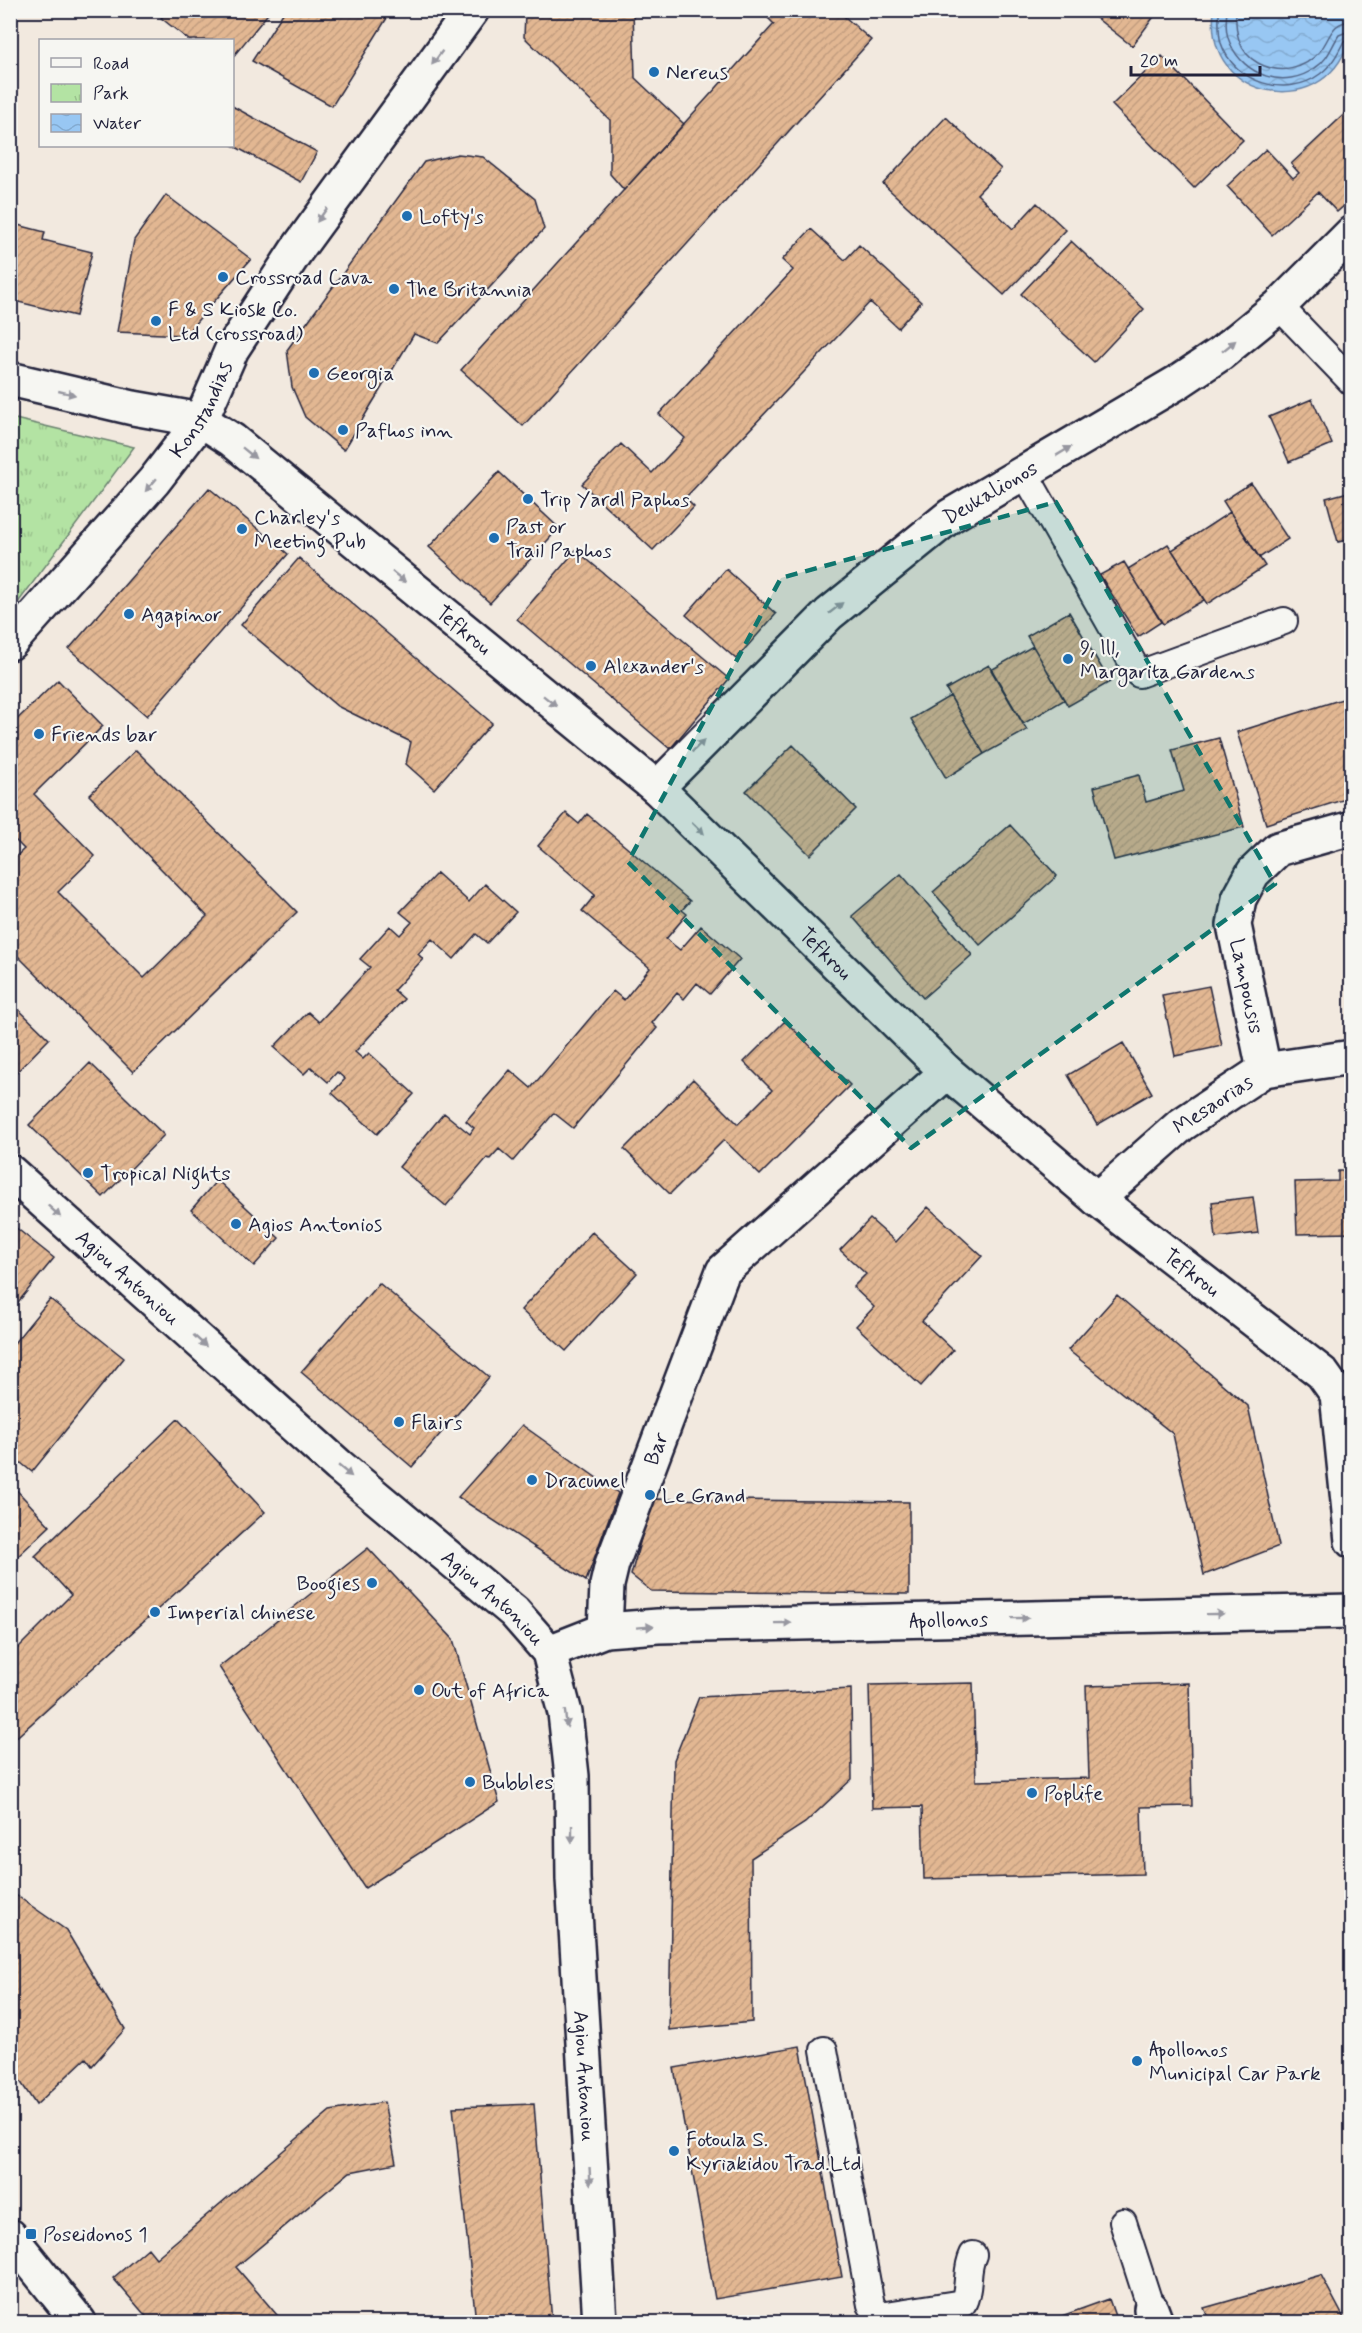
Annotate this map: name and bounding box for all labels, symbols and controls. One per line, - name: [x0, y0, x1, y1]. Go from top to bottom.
- legend: [39, 39, 234, 147]
- scale bar: [1131, 39, 1260, 77]
- one-way arrow: [431, 49, 443, 65]
- text: 20 m: [1140, 49, 1178, 73]
- text: Road: [93, 52, 129, 76]
- place label: Nereus: [666, 59, 728, 87]
- marker: Nereus: [647, 65, 661, 79]
- text: Park: [93, 82, 129, 106]
- text: Water: [93, 112, 142, 136]
- place label: Lofty's: [419, 203, 484, 231]
- one-way arrow: [316, 207, 328, 223]
- marker: Lofty's: [400, 209, 414, 223]
- place label: Crossroad Cava: [235, 264, 372, 292]
- marker: Crossroad Cava: [216, 270, 230, 284]
- place label: The Britannia: [406, 276, 532, 304]
- marker: The Britannia: [387, 282, 401, 296]
- place label: F & S Kiosk Co. Ltd (crossroad): [168, 296, 304, 348]
- marker: F & S Kiosk Co. Ltd (crossroad): [149, 314, 163, 328]
- one-way arrow: [1221, 340, 1236, 353]
- street label: Konstandias: [164, 357, 240, 464]
- place label: Georgia: [326, 360, 394, 389]
- marker: Georgia: [307, 366, 321, 380]
- one-way arrow: [58, 388, 77, 398]
- place label: Pafhos inn: [355, 417, 453, 445]
- marker: Pafhos inn: [336, 423, 350, 437]
- one-way arrow: [1056, 445, 1072, 456]
- one-way arrow: [241, 447, 256, 459]
- street label: Deukalionos: [938, 454, 1043, 532]
- one-way arrow: [144, 477, 157, 493]
- place label: Trip Yardl Paphos: [540, 486, 690, 514]
- marker: Trip Yardl Paphos: [521, 492, 535, 506]
- place label: Charley's Meeting Pub: [254, 504, 366, 558]
- place label: Past or Trail Paphos: [506, 513, 612, 565]
- marker: Charley's Meeting Pub: [235, 522, 249, 536]
- marker: Past or Trail Paphos: [487, 531, 501, 545]
- one-way arrow: [392, 570, 407, 583]
- street label: Tefkrou: [429, 599, 497, 662]
- place label: Agapinor: [141, 601, 222, 629]
- one-way arrow: [828, 603, 843, 615]
- marker: Agapinor: [122, 607, 136, 621]
- place label: 9, lll, Margarita Gardens: [1080, 634, 1255, 687]
- marker: 9, lll, Margarita Gardens: [1061, 652, 1075, 666]
- place label: Alexander's: [603, 653, 704, 681]
- marker: Alexander's: [584, 659, 598, 673]
- one-way arrow: [542, 694, 558, 707]
- place label: Friends bar: [51, 721, 157, 749]
- marker: Friends bar: [32, 727, 46, 741]
- one-way arrow: [690, 740, 704, 754]
- one-way arrow: [690, 821, 705, 835]
- street label: Tefkrou: [792, 921, 858, 987]
- street label: Lampousis: [1222, 936, 1270, 1036]
- street label: Mesaorias: [1168, 1068, 1259, 1142]
- place label: Tropical Nights: [100, 1160, 231, 1190]
- marker: Tropical Nights: [81, 1166, 95, 1180]
- one-way arrow: [46, 1204, 61, 1217]
- place label: Agios Antonios: [248, 1211, 382, 1239]
- marker: Agios Antonios: [229, 1217, 243, 1231]
- street label: Agiou Antoniou: [69, 1224, 185, 1332]
- street label: Tefkrou: [1157, 1242, 1225, 1304]
- one-way arrow: [192, 1334, 207, 1348]
- place label: Flairs: [411, 1409, 462, 1437]
- marker: Flairs: [392, 1415, 406, 1429]
- street label: Bar: [638, 1428, 676, 1469]
- one-way arrow: [337, 1464, 353, 1477]
- place label: Dracumel: [544, 1467, 625, 1495]
- marker: Dracumel: [525, 1473, 539, 1487]
- place label: Le Grand: [662, 1482, 745, 1510]
- marker: Le Grand: [643, 1488, 657, 1502]
- street label: Agiou Antoniou: [435, 1544, 550, 1652]
- place label: Boogies: [296, 1570, 360, 1600]
- marker: Boogies: [365, 1576, 379, 1590]
- place label: Imperial chinese: [167, 1599, 315, 1627]
- marker: Imperial chinese: [148, 1605, 162, 1619]
- street label: Apollonos: [909, 1606, 988, 1637]
- one-way arrow: [1205, 1609, 1224, 1619]
- one-way arrow: [1010, 1613, 1029, 1623]
- one-way arrow: [774, 1618, 793, 1628]
- one-way arrow: [635, 1622, 654, 1632]
- place label: Out of Africa: [431, 1677, 550, 1705]
- marker: Out of Africa: [412, 1683, 426, 1697]
- one-way arrow: [561, 1709, 570, 1728]
- place label: Bubbles: [482, 1769, 554, 1797]
- marker: Bubbles: [463, 1775, 477, 1789]
- place label: Poplife: [1044, 1780, 1103, 1808]
- marker: Poplife: [1025, 1786, 1039, 1800]
- one-way arrow: [567, 1825, 577, 1844]
- street label: Agiou Antoniou: [566, 2010, 602, 2142]
- place label: Apollonos Municipal Car Park: [1149, 2036, 1321, 2088]
- marker: Apollonos Municipal Car Park: [1130, 2054, 1144, 2068]
- place label: Fotoula S. Kyriakidou Trad.Ltd: [686, 2126, 861, 2178]
- marker: Fotoula S. Kyriakidou Trad.Ltd: [667, 2144, 681, 2158]
- one-way arrow: [585, 2166, 595, 2185]
- place label: Poseidonos 1: [43, 2221, 148, 2249]
- marker: Poseidonos 1: [24, 2227, 38, 2241]

